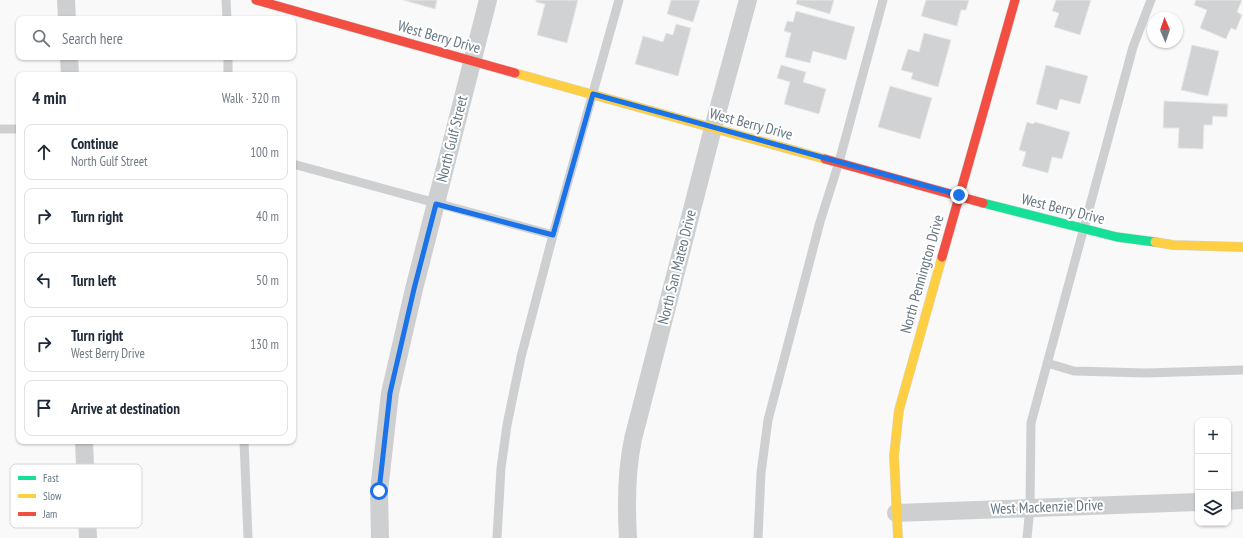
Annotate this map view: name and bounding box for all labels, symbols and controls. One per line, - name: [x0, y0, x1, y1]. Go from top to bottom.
- north arrow: [1147, 12, 1183, 48]
- search box: [16, 16, 296, 60]
- street label: West Berry Drive: [396, 16, 483, 57]
- icon: search: [30, 27, 52, 49]
- text: Search here: [62, 29, 123, 48]
- text: 4 min: [32, 87, 66, 109]
- text: Walk · 320 m: [222, 90, 280, 107]
- street label: North Gulf Street: [432, 94, 471, 184]
- street label: West Berry Drive: [708, 103, 795, 144]
- text: Continue: [71, 134, 118, 153]
- icon: ahead: [33, 141, 55, 163]
- text: 100 m: [250, 144, 279, 161]
- text: North Gulf Street: [71, 153, 148, 170]
- route end: [950, 186, 968, 204]
- street label: West Berry Drive: [1019, 189, 1107, 228]
- icon: right: [33, 205, 55, 227]
- text: Turn right: [71, 207, 123, 226]
- street label: North San Mateo Drive: [653, 207, 700, 326]
- text: 40 m: [256, 208, 279, 225]
- street label: North Pennington Drive: [896, 212, 948, 335]
- icon: left: [33, 269, 55, 291]
- text: Turn left: [71, 271, 116, 290]
- text: 50 m: [256, 272, 279, 289]
- text: Turn right: [71, 326, 123, 345]
- icon: right: [33, 333, 55, 355]
- text: 130 m: [250, 336, 279, 353]
- text: West Berry Drive: [71, 345, 145, 362]
- icon: arrive: [33, 397, 55, 419]
- text: Arrive at destination: [71, 399, 180, 418]
- map controls: [1195, 418, 1231, 526]
- button: +: [1195, 418, 1231, 454]
- button: −: [1195, 454, 1231, 490]
- legend: [10, 464, 142, 528]
- text: Fast: [43, 471, 59, 485]
- route start: [370, 482, 388, 500]
- text: Slow: [43, 489, 62, 503]
- button: layers: [1195, 490, 1231, 526]
- street label: West Mackenzie Drive: [990, 495, 1104, 518]
- text: Jam: [42, 507, 57, 521]

